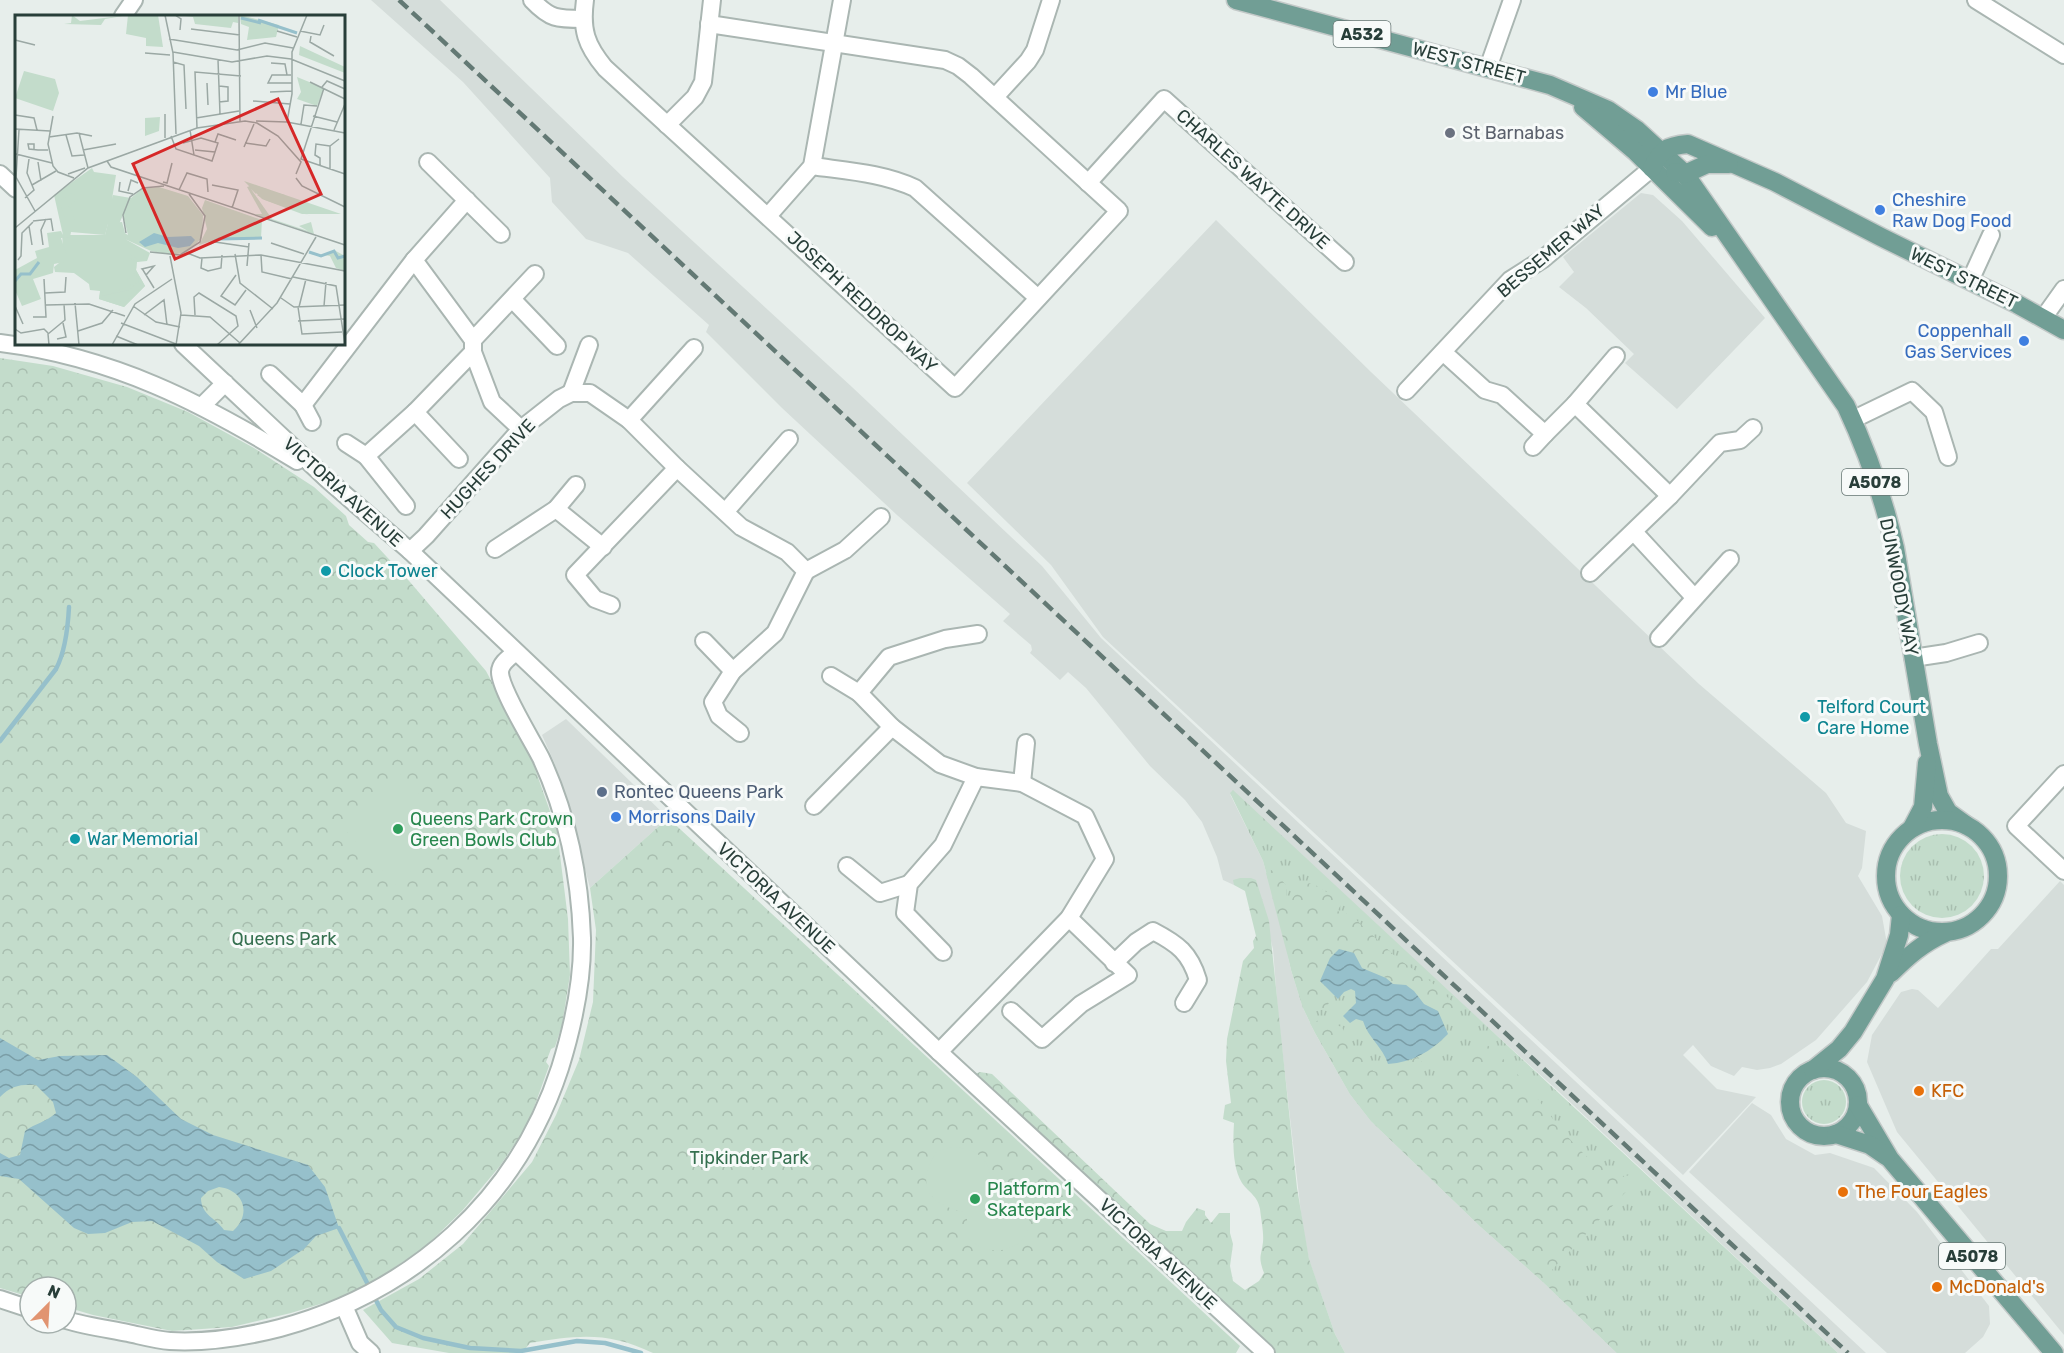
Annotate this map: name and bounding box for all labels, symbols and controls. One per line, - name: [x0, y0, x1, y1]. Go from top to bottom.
- inset map: [15, 15, 345, 345]
- road number: A532: [1334, 21, 1390, 47]
- street label: WEST STREET: [1410, 37, 1528, 89]
- place label: Mr Blue: [1665, 81, 1727, 103]
- marker: Mr Blue: [1646, 85, 1660, 99]
- street label: CHARLES WAYTE DRIVE: [1172, 104, 1334, 254]
- place label: St Barnabas: [1462, 122, 1564, 144]
- marker: St Barnabas: [1443, 126, 1457, 140]
- place label: Cheshire Raw Dog Food: [1892, 189, 2012, 232]
- street label: BESSEMER WAY: [1493, 199, 1610, 302]
- marker: Cheshire Raw Dog Food: [1873, 203, 1887, 217]
- street label: JOSEPH REDDROP WAY: [782, 227, 942, 378]
- street label: WEST STREET: [1907, 243, 2021, 313]
- place label: Coppenhall Gas Services: [1905, 320, 2012, 363]
- marker: Coppenhall Gas Services: [2017, 334, 2031, 348]
- street label: HUGHES DRIVE: [436, 414, 540, 524]
- street label: VICTORIA AVENUE: [279, 433, 407, 551]
- road number: A5078: [1842, 469, 1908, 495]
- street label: DUNWOODY WAY: [1875, 516, 1923, 658]
- place label: Clock Tower: [338, 560, 438, 582]
- marker: Clock Tower: [319, 564, 333, 578]
- place label: Telford Court Care Home: [1817, 696, 1926, 739]
- marker: Telford Court Care Home: [1798, 710, 1812, 724]
- place label: Rontec Queens Park: [614, 781, 784, 803]
- marker: Rontec Queens Park: [595, 785, 609, 799]
- place label: Morrisons Daily: [628, 806, 756, 828]
- place label: Queens Park Crown Green Bowls Club: [410, 808, 573, 851]
- marker: Morrisons Daily: [609, 810, 623, 824]
- marker: Queens Park Crown Green Bowls Club: [391, 822, 405, 836]
- place label: War Memorial: [87, 828, 198, 850]
- marker: War Memorial: [68, 832, 82, 846]
- street label: VICTORIA AVENUE: [712, 838, 840, 958]
- park label: Queens Park: [231, 928, 337, 950]
- place label: KFC: [1931, 1080, 1964, 1102]
- marker: KFC: [1912, 1084, 1926, 1098]
- park label: Tipkinder Park: [689, 1147, 809, 1169]
- place label: Platform 1 Skatepark: [987, 1178, 1072, 1221]
- place label: The Four Eagles: [1855, 1181, 1988, 1203]
- marker: The Four Eagles: [1836, 1185, 1850, 1199]
- marker: Platform 1 Skatepark: [968, 1192, 982, 1206]
- street label: VICTORIA AVENUE: [1094, 1194, 1222, 1314]
- road number: A5078: [1939, 1243, 2005, 1269]
- north arrow: [18, 1275, 78, 1335]
- place label: McDonald's: [1949, 1276, 2045, 1298]
- marker: McDonald's: [1930, 1280, 1944, 1294]
- text: N: [45, 1281, 63, 1303]

